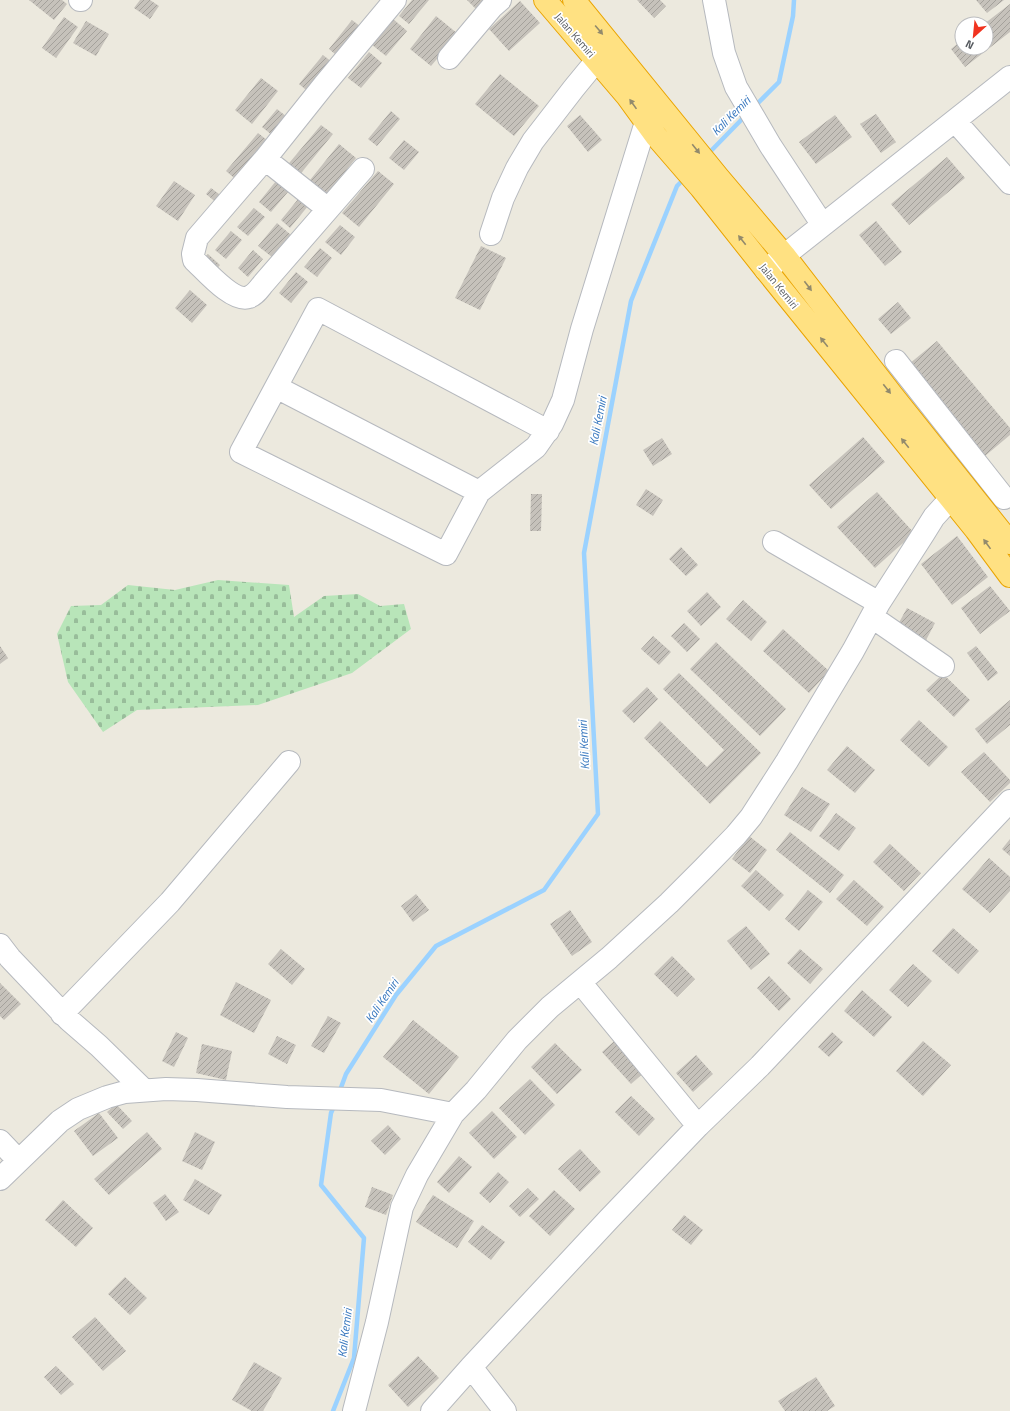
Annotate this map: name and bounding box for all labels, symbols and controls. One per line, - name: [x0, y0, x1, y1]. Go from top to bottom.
- street label: Jalan Kemiri: [551, 9, 599, 61]
- north arrow: [954, 16, 994, 56]
- one-way arrow: [595, 25, 604, 35]
- text: N: [962, 36, 976, 54]
- water label: Kali Kemiri: [706, 90, 756, 140]
- one-way arrow: [629, 99, 637, 109]
- one-way arrow: [691, 144, 700, 155]
- one-way arrow: [738, 235, 747, 246]
- street label: Jalan Kemiri: [756, 260, 802, 312]
- one-way arrow: [803, 281, 812, 292]
- one-way arrow: [820, 336, 828, 347]
- one-way arrow: [883, 384, 891, 394]
- water label: Kali Kemiri: [583, 393, 612, 447]
- one-way arrow: [901, 437, 910, 448]
- one-way arrow: [982, 539, 991, 550]
- water label: Kali Kemiri: [573, 718, 594, 770]
- water label: Kali Kemiri: [360, 974, 404, 1026]
- water label: Kali Kemiri: [332, 1306, 357, 1359]

